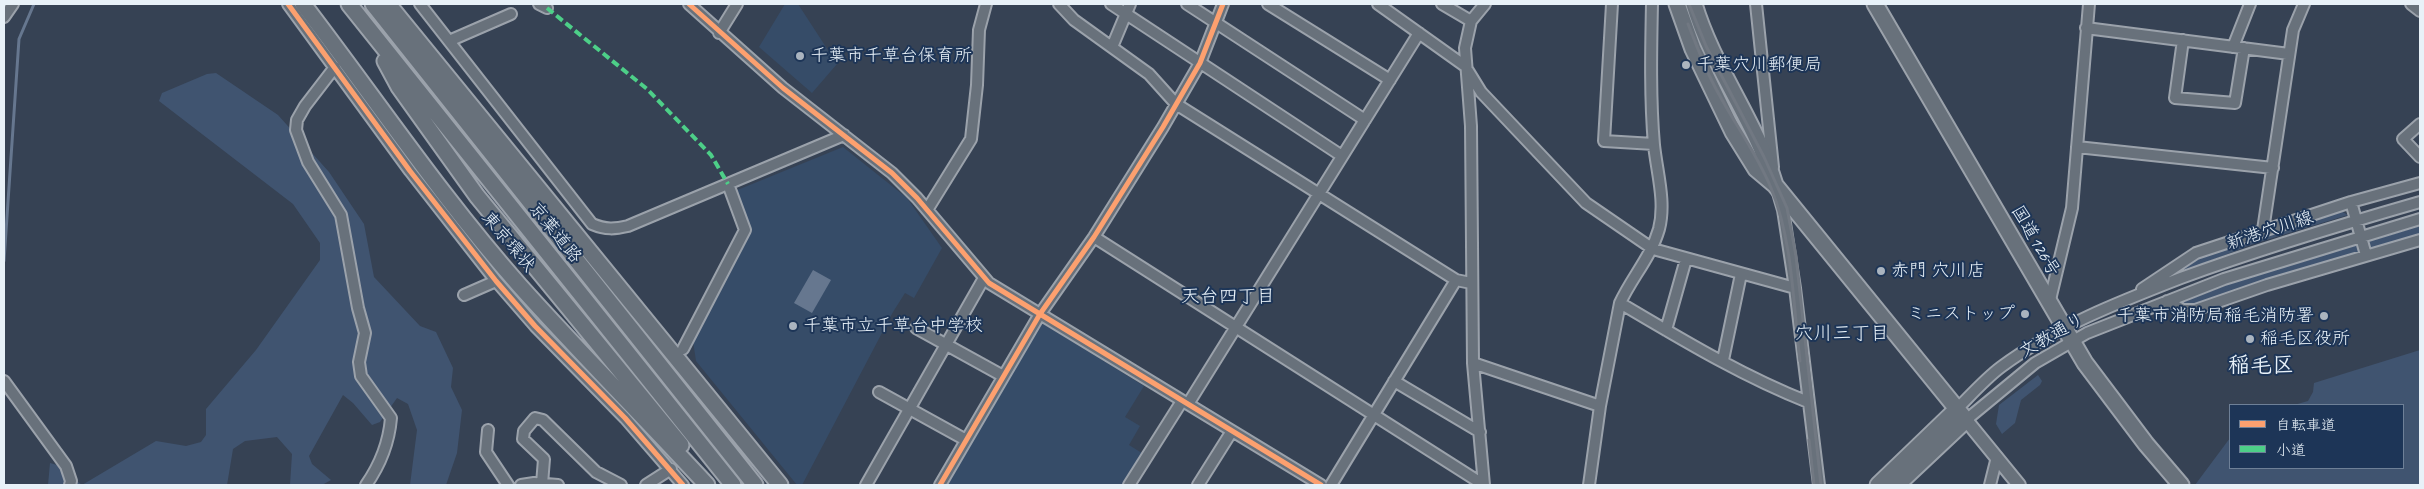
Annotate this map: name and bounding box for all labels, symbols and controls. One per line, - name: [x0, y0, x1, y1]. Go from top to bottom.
- place label: 千葉市千草台保育所: [810, 45, 972, 67]
- marker: 千葉市千草台保育所: [794, 50, 806, 62]
- place label: 千葉穴川郵便局: [1696, 54, 1822, 76]
- marker: 千葉穴川郵便局: [1680, 59, 1692, 71]
- street label: 京葉道路: [524, 198, 586, 268]
- street label: 国道126号: [2006, 202, 2064, 280]
- street label: 東京環状: [477, 207, 539, 277]
- street label: 新港穴川線: [2224, 207, 2316, 255]
- place label: 赤門 穴川店: [1891, 260, 1985, 282]
- marker: 赤門 穴川店: [1875, 265, 1887, 277]
- district label: 天台四丁目: [1181, 286, 1275, 308]
- place label: ミニストップ: [1907, 303, 2015, 325]
- place label: 千葉市消防局稲毛消防署: [2116, 305, 2314, 327]
- marker: ミニストップ: [2019, 308, 2031, 320]
- street label: 文教通り: [2015, 309, 2089, 363]
- marker: 千葉市消防局稲毛消防署: [2318, 310, 2330, 322]
- place label: 千葉市立千草台中学校: [803, 315, 983, 337]
- marker: 千葉市立千草台中学校: [787, 320, 799, 332]
- district label: 穴川三丁目: [1795, 323, 1889, 345]
- place label: 稲毛区役所: [2260, 328, 2350, 350]
- marker: 稲毛区役所: [2244, 333, 2256, 345]
- district label: 稲毛区: [2228, 353, 2294, 379]
- legend: [2229, 404, 2404, 469]
- text: 自転車道: [2276, 416, 2336, 435]
- text: 小道: [2276, 441, 2306, 460]

